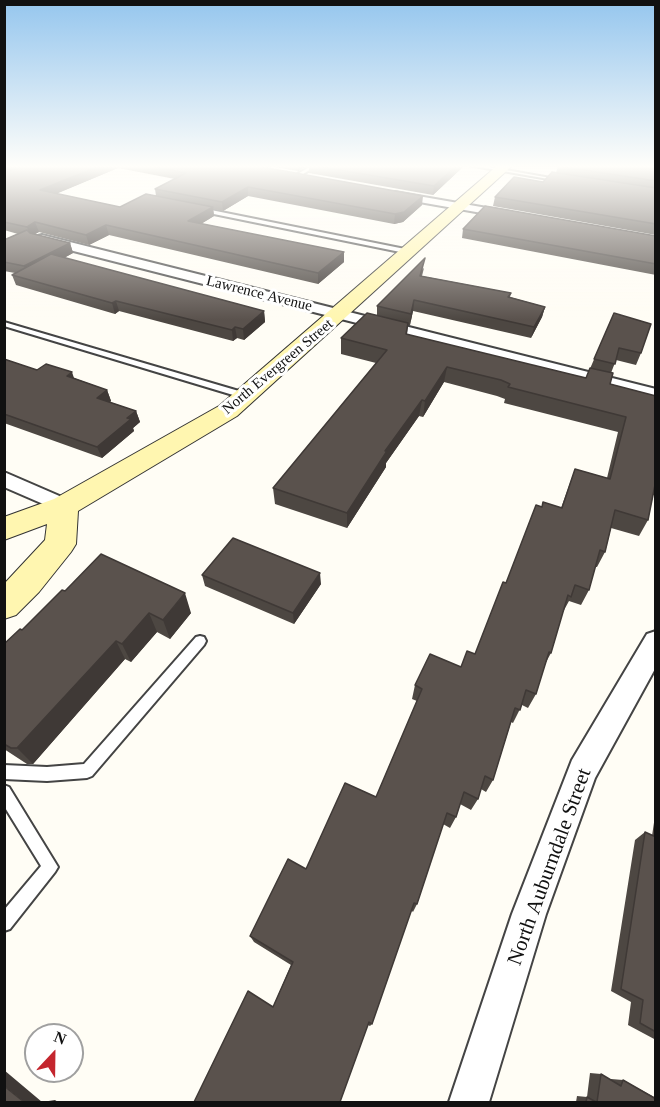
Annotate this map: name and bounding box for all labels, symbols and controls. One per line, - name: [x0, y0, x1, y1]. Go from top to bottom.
- street label: Lawrence Avenue: [204, 272, 314, 316]
- street label: North Evergreen Street: [219, 315, 337, 419]
- street label: North Auburndale Street: [503, 765, 597, 969]
- north arrow: [24, 1023, 84, 1083]
- text: N: [52, 1028, 69, 1048]

